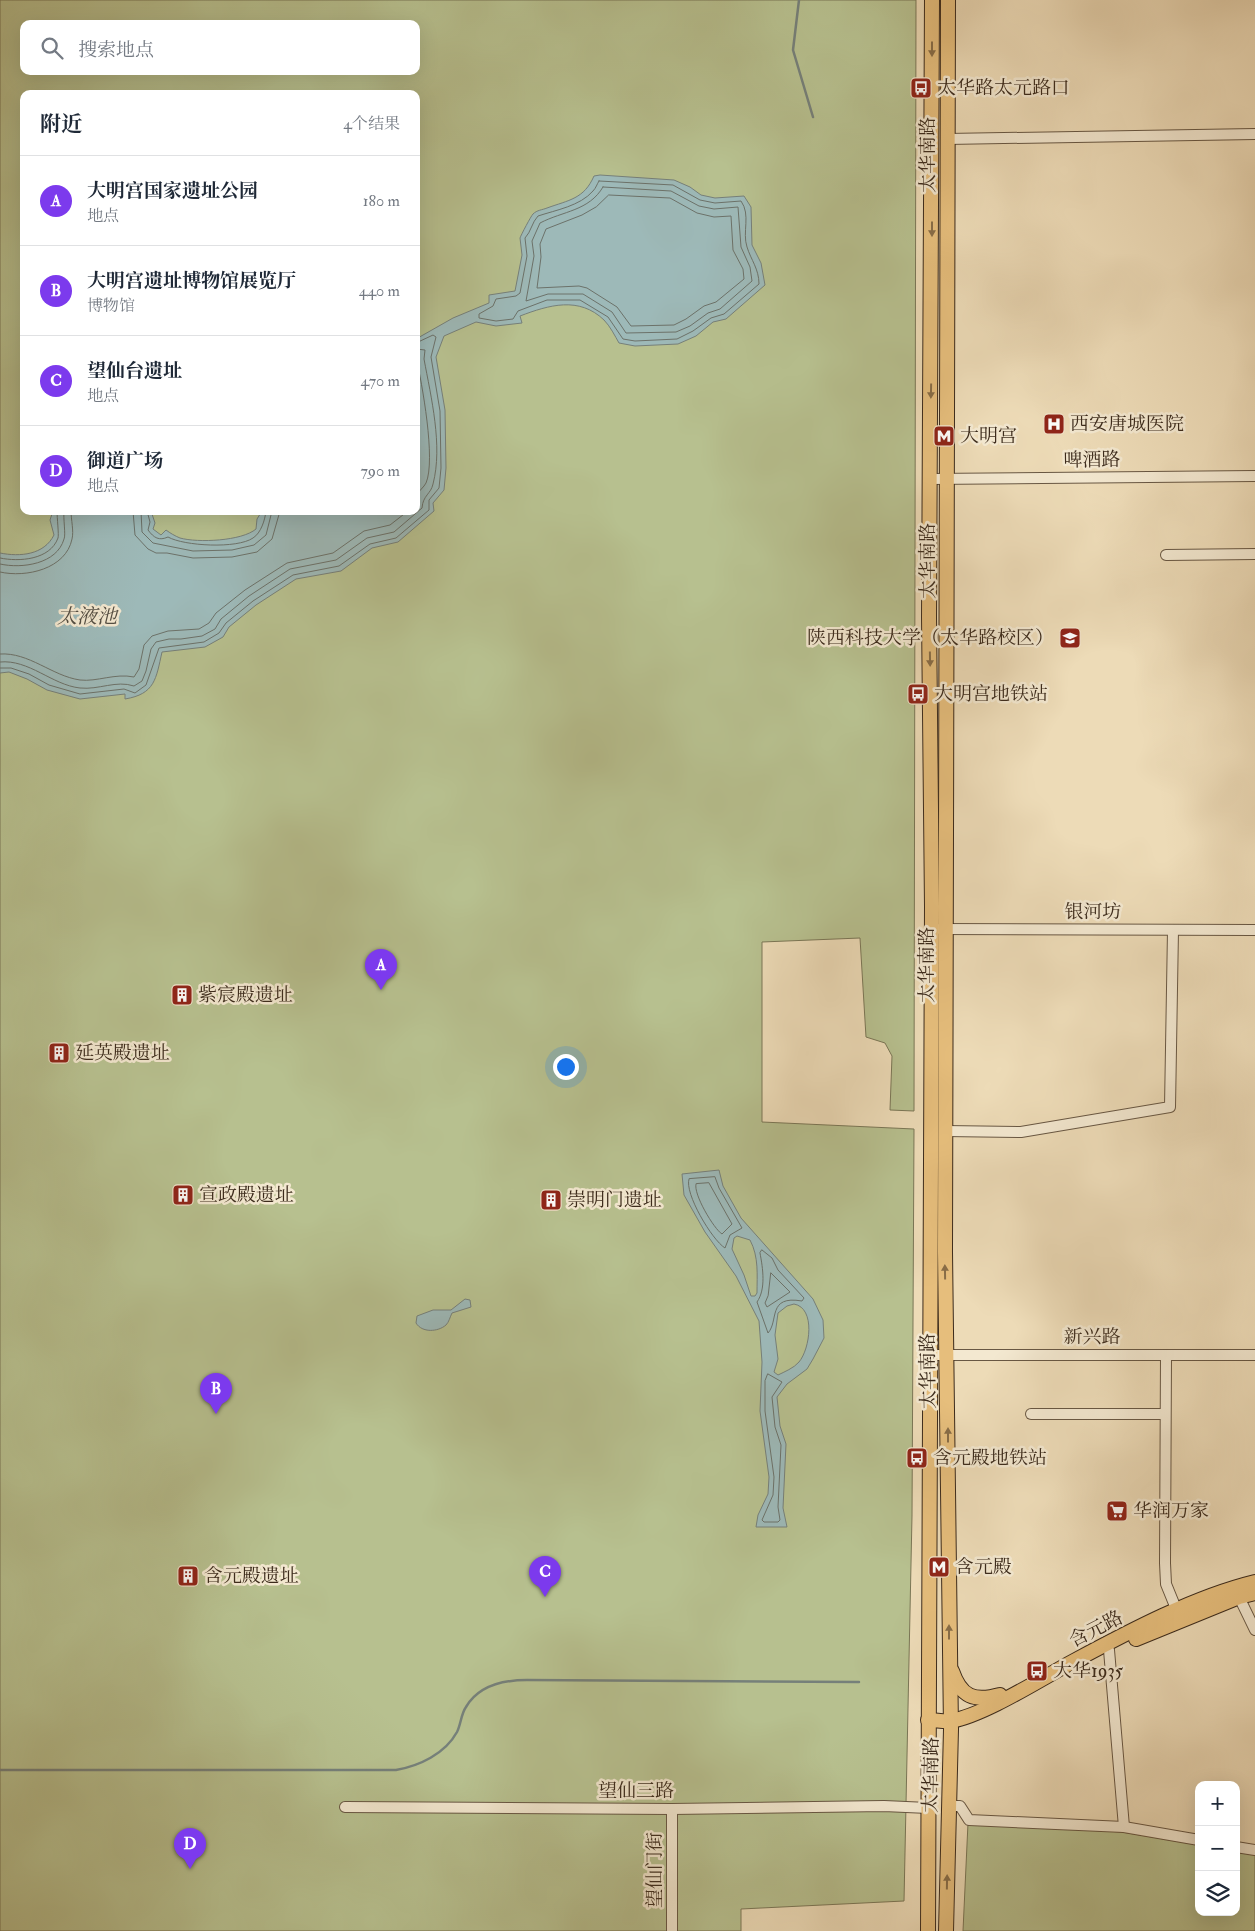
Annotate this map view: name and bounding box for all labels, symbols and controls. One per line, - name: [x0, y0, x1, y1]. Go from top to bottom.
- search box: [20, 20, 420, 75]
- icon: search: [38, 34, 66, 62]
- text: 搜索地点: [78, 38, 154, 62]
- one-way arrow: [928, 41, 936, 57]
- bus stop icon: 太华路太元路口: [909, 76, 933, 100]
- place label: 太华路太元路口: [937, 76, 1070, 100]
- text: 附近: [40, 111, 82, 138]
- text: 4个结果: [343, 114, 400, 134]
- street label: 太华南路: [916, 117, 940, 193]
- text: 大明宫国家遗址公园: [87, 179, 258, 203]
- text: A: [51, 191, 61, 211]
- text: 180 m: [363, 191, 400, 211]
- text: 地点: [87, 206, 119, 226]
- one-way arrow: [928, 221, 936, 237]
- text: 大明宫遗址博物馆展览厅: [87, 269, 296, 293]
- text: B: [51, 281, 61, 301]
- text: 440 m: [359, 281, 400, 301]
- text: 博物馆: [87, 296, 135, 316]
- text: 望仙台遗址: [87, 359, 182, 383]
- text: C: [50, 371, 62, 391]
- text: 470 m: [360, 371, 400, 391]
- one-way arrow: [927, 383, 935, 399]
- text: 地点: [87, 386, 119, 406]
- hospital icon: 西安唐城医院: [1042, 412, 1066, 436]
- place label: 西安唐城医院: [1070, 412, 1184, 436]
- metro station icon: 大明宫: [932, 424, 956, 448]
- place label: 大明宫: [960, 424, 1017, 448]
- street label: 啤酒路: [1063, 448, 1121, 472]
- text: 御道广场: [87, 449, 163, 473]
- text: D: [49, 461, 63, 481]
- text: 790 m: [360, 461, 400, 481]
- text: 地点: [87, 476, 119, 496]
- street label: 太华南路: [916, 523, 940, 599]
- water label: 太液池: [57, 604, 119, 629]
- place label: 陕西科技大学（太华路校区）: [807, 626, 1054, 650]
- school or university icon: 陕西科技大学（太华路校区）: [1058, 626, 1082, 650]
- one-way arrow: [926, 651, 934, 667]
- bus stop icon: 大明宫地铁站: [906, 682, 930, 706]
- place label: 大明宫地铁站: [934, 682, 1048, 706]
- street label: 银河坊: [1064, 900, 1122, 924]
- street label: 太华南路: [915, 927, 939, 1003]
- pin: A: [365, 949, 397, 990]
- building icon: 紫宸殿遗址: [170, 983, 194, 1007]
- place label: 紫宸殿遗址: [198, 983, 293, 1007]
- building icon: 延英殿遗址: [47, 1041, 71, 1065]
- place label: 延英殿遗址: [75, 1041, 170, 1065]
- your location: [553, 1054, 579, 1080]
- building icon: 宣政殿遗址: [171, 1183, 195, 1207]
- place label: 宣政殿遗址: [199, 1183, 294, 1207]
- building icon: 崇明门遗址: [539, 1188, 563, 1212]
- place label: 崇明门遗址: [567, 1188, 662, 1212]
- one-way arrow: [941, 1264, 949, 1280]
- street label: 新兴路: [1063, 1325, 1121, 1349]
- street label: 太华南路: [915, 1333, 941, 1409]
- pin: B: [200, 1373, 232, 1414]
- one-way arrow: [944, 1427, 952, 1443]
- bus stop icon: 含元殿地铁站: [905, 1446, 929, 1470]
- place label: 含元殿地铁站: [933, 1446, 1047, 1470]
- supermarket icon: 华润万家: [1105, 1499, 1129, 1523]
- place label: 华润万家: [1133, 1499, 1209, 1523]
- metro station icon: 含元殿: [927, 1555, 951, 1579]
- place label: 含元殿: [955, 1555, 1012, 1579]
- pin: C: [529, 1556, 561, 1597]
- building icon: 含元殿遗址: [176, 1564, 200, 1588]
- place label: 含元殿遗址: [204, 1564, 299, 1588]
- street label: 含元路: [1065, 1605, 1127, 1653]
- one-way arrow: [945, 1624, 953, 1640]
- bus stop icon: 大华1935: [1025, 1659, 1049, 1683]
- place label: 大华1935: [1053, 1659, 1124, 1683]
- street label: 太华南路: [918, 1737, 944, 1813]
- street label: 望仙三路: [598, 1779, 674, 1803]
- map controls: [1195, 1781, 1240, 1916]
- button: +: [1195, 1781, 1240, 1826]
- button: −: [1195, 1826, 1240, 1871]
- pin: D: [174, 1828, 206, 1869]
- street label: 望仙门街: [643, 1832, 667, 1908]
- button: layers: [1195, 1871, 1240, 1916]
- one-way arrow: [944, 1874, 952, 1890]

